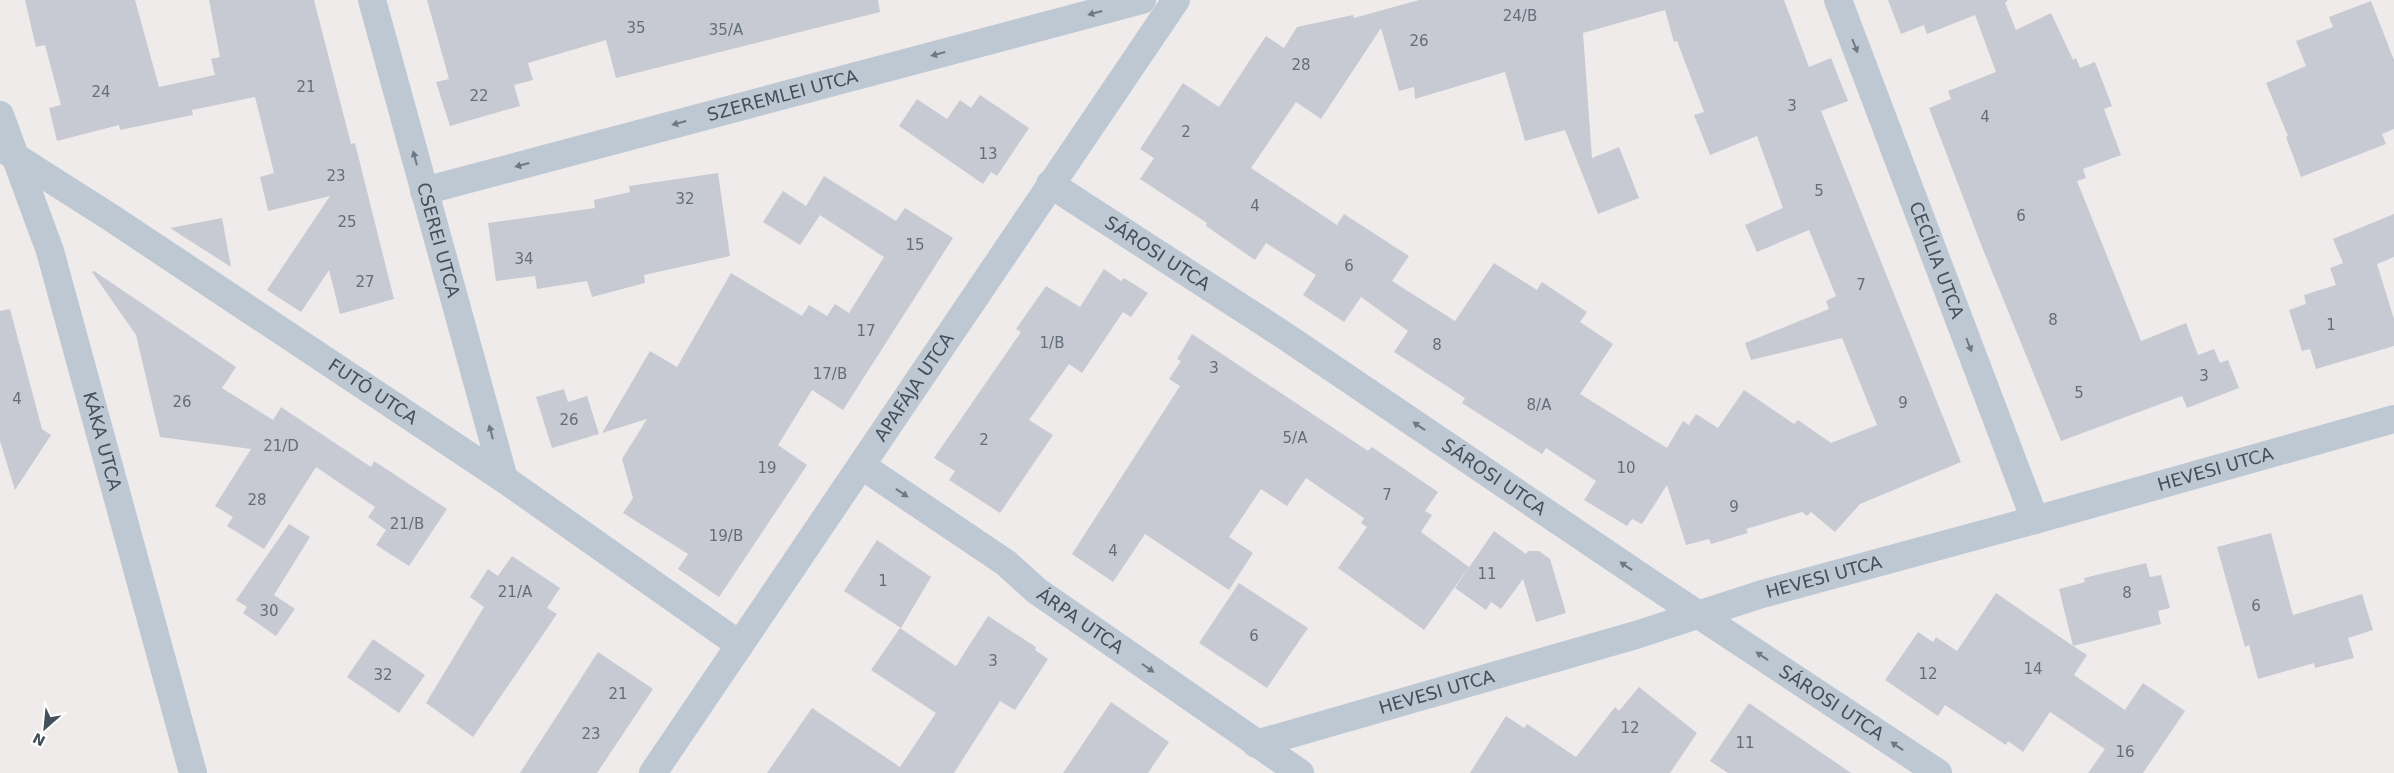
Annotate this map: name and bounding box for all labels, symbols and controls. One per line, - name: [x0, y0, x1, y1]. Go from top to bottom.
- house number: 24/B: [1503, 7, 1537, 25]
- one-way arrow: [1087, 9, 1102, 17]
- house number: 35: [626, 19, 646, 37]
- house number: 35/A: [709, 21, 744, 39]
- house number: 26: [1409, 32, 1429, 50]
- one-way arrow: [1852, 38, 1859, 53]
- one-way arrow: [930, 51, 945, 59]
- house number: 28: [1291, 56, 1311, 74]
- street label: SZEREMLEI UTCA: [705, 65, 861, 125]
- house number: 21: [296, 78, 316, 96]
- house number: 24: [91, 83, 111, 101]
- house number: 22: [469, 87, 489, 105]
- house number: 3: [1787, 97, 1797, 115]
- house number: 4: [1980, 108, 1990, 126]
- one-way arrow: [672, 119, 687, 127]
- house number: 2: [1181, 123, 1191, 141]
- house number: 13: [978, 145, 998, 163]
- one-way arrow: [411, 150, 419, 165]
- one-way arrow: [514, 161, 530, 169]
- house number: 23: [326, 167, 346, 185]
- street label: CSEREI UTCA: [413, 180, 465, 300]
- house number: 5: [1814, 182, 1824, 200]
- house number: 32: [675, 190, 695, 208]
- house number: 4: [1250, 197, 1260, 215]
- street label: CECÍLIA UTCA: [1905, 198, 1969, 322]
- house number: 6: [2016, 207, 2026, 225]
- street label: SÁROSI UTCA: [1101, 211, 1215, 295]
- house number: 25: [337, 213, 357, 231]
- house number: 15: [905, 236, 925, 254]
- house number: 34: [514, 250, 534, 268]
- house number: 6: [1344, 257, 1354, 275]
- house number: 27: [355, 273, 375, 291]
- house number: 7: [1856, 276, 1866, 294]
- house number: 8: [2048, 311, 2058, 329]
- house number: 1: [2326, 316, 2336, 334]
- house number: 17: [856, 322, 876, 340]
- street label: APAFÁJA UTCA: [870, 328, 958, 445]
- house number: 1/B: [1040, 334, 1064, 352]
- house number: 8: [1432, 336, 1442, 354]
- one-way arrow: [1965, 338, 1973, 352]
- street label: FUTÓ UTCA: [325, 354, 422, 429]
- house number: 3: [1209, 359, 1219, 377]
- house number: 17/B: [813, 365, 847, 383]
- house number: 3: [2199, 367, 2209, 385]
- house number: 5: [2074, 384, 2084, 402]
- street label: KÁKA UTCA: [79, 389, 126, 493]
- house number: 4: [12, 390, 22, 408]
- house number: 26: [172, 393, 192, 411]
- house number: 9: [1898, 394, 1908, 412]
- house number: 8/A: [1527, 396, 1552, 414]
- house number: 26: [559, 411, 579, 429]
- one-way arrow: [1412, 422, 1426, 431]
- one-way arrow: [487, 425, 495, 440]
- house number: 5/A: [1283, 429, 1308, 447]
- house number: 2: [979, 431, 989, 449]
- street label: SÁROSI UTCA: [1438, 434, 1551, 520]
- house number: 21/D: [263, 437, 299, 455]
- street label: HEVESI UTCA: [2155, 442, 2276, 495]
- house number: 19: [757, 459, 777, 477]
- house number: 10: [1616, 459, 1636, 477]
- house number: 7: [1382, 486, 1392, 504]
- one-way arrow: [895, 488, 909, 498]
- house number: 28: [247, 491, 267, 509]
- house number: 9: [1729, 498, 1739, 516]
- house number: 21/B: [390, 515, 424, 533]
- house number: 19/B: [709, 527, 743, 545]
- house number: 4: [1108, 542, 1118, 560]
- street label: HEVESI UTCA: [1764, 551, 1885, 602]
- one-way arrow: [1619, 561, 1633, 571]
- house number: 11: [1477, 565, 1497, 583]
- house number: 1: [878, 572, 888, 590]
- house number: 21/A: [498, 583, 533, 601]
- street label: ÁRPA UTCA: [1033, 583, 1128, 658]
- house number: 8: [2122, 584, 2132, 602]
- house number: 6: [2251, 597, 2261, 615]
- house number: 30: [259, 602, 279, 620]
- house number: 6: [1249, 627, 1259, 645]
- one-way arrow: [1755, 651, 1769, 660]
- house number: 3: [988, 652, 998, 670]
- street label: SÁROSI UTCA: [1775, 660, 1889, 745]
- house number: 14: [2023, 660, 2043, 678]
- one-way arrow: [1141, 663, 1155, 673]
- street label: HEVESI UTCA: [1376, 665, 1497, 718]
- house number: 12: [1918, 665, 1938, 683]
- house number: 32: [373, 666, 393, 684]
- house number: 21: [608, 685, 628, 703]
- north arrow: [20, 703, 70, 753]
- house number: 12: [1620, 719, 1640, 737]
- house number: 23: [581, 725, 601, 743]
- text: N: [30, 730, 48, 749]
- house number: 11: [1735, 734, 1755, 752]
- one-way arrow: [1890, 741, 1904, 751]
- house number: 16: [2115, 743, 2135, 761]

